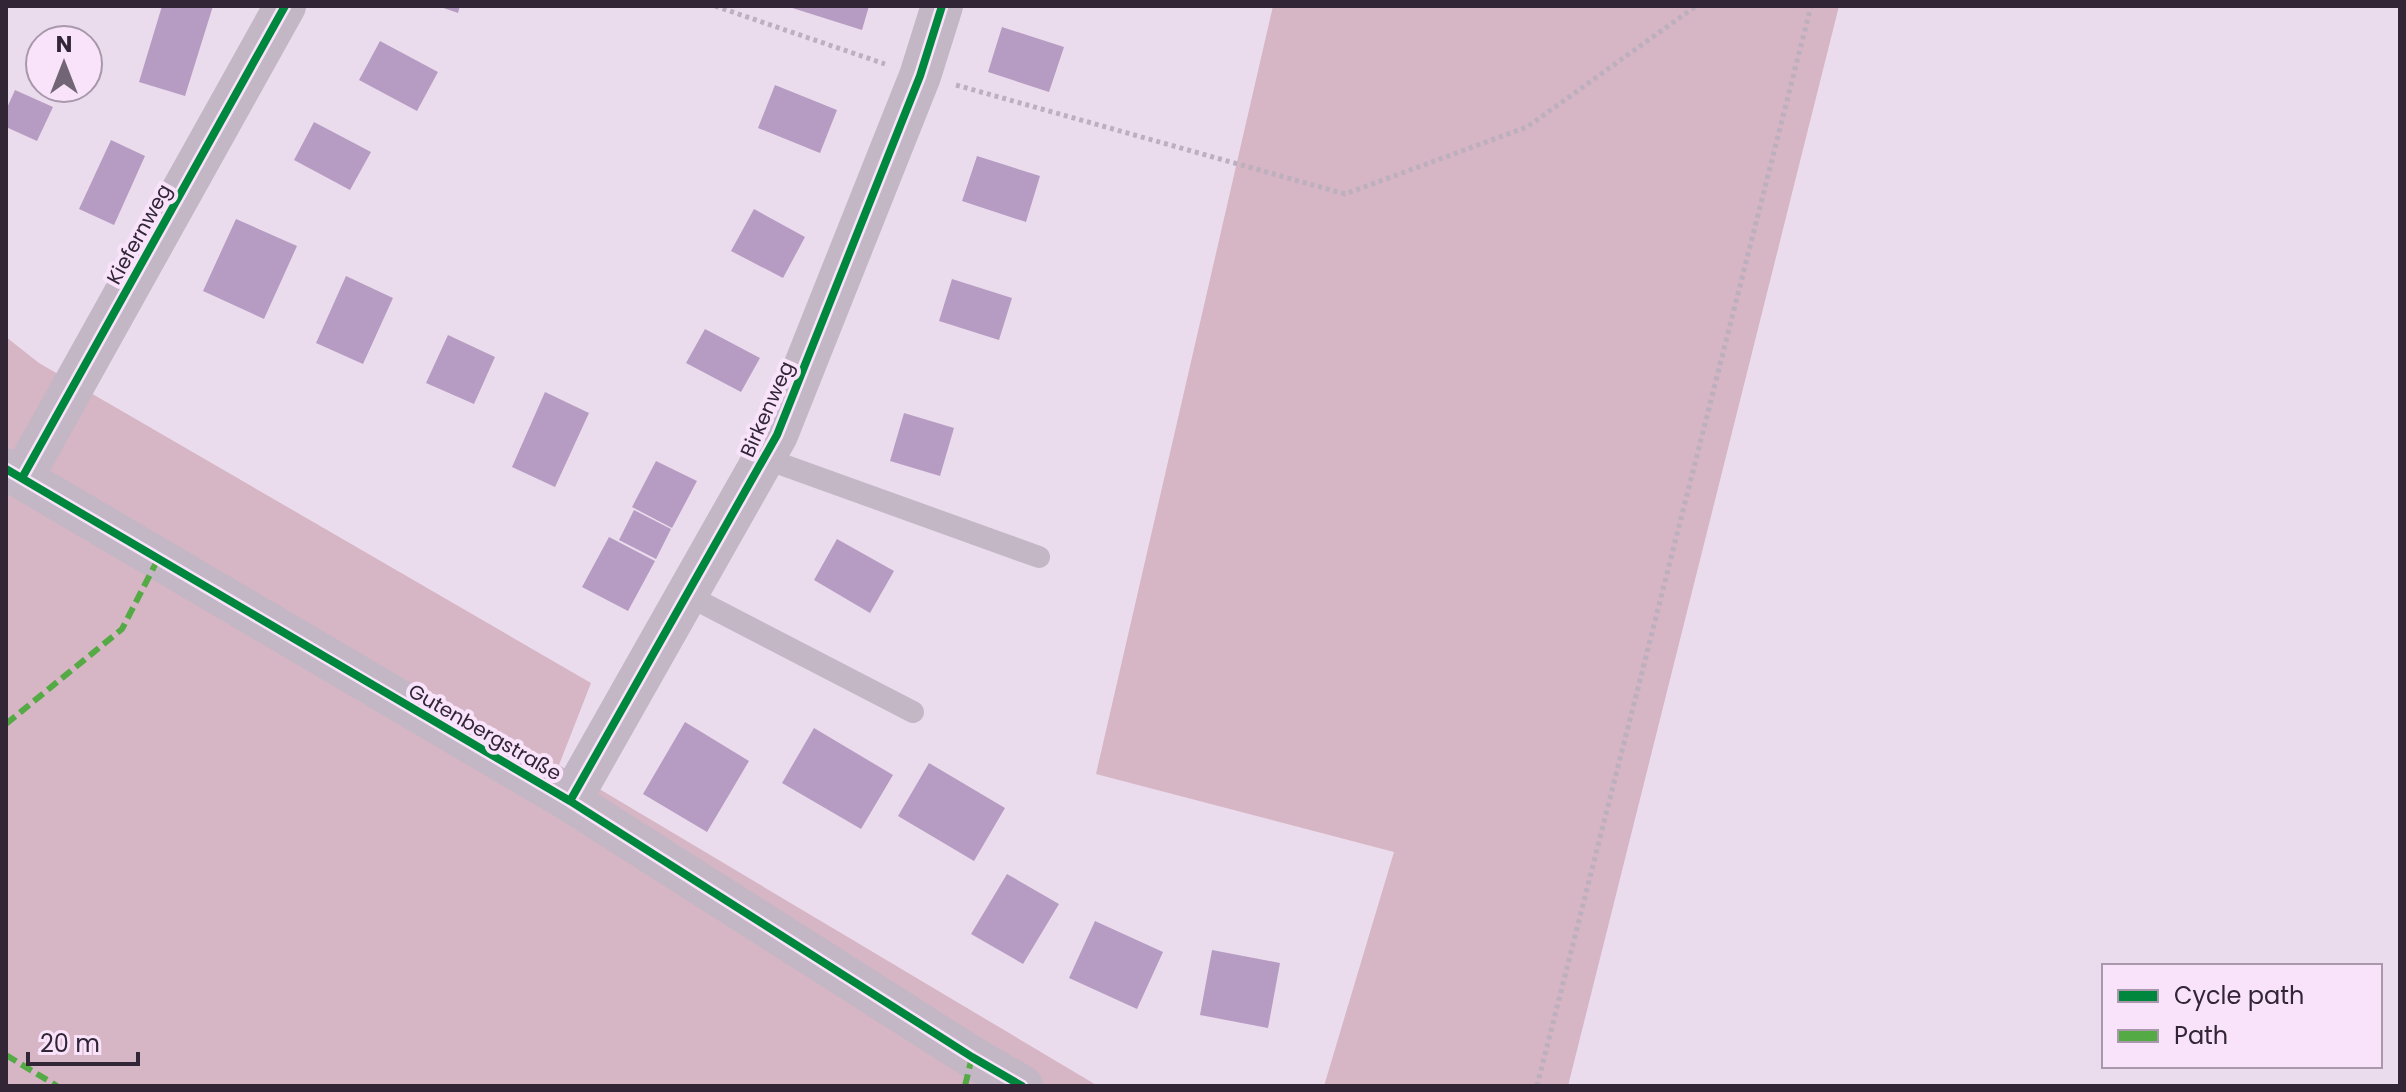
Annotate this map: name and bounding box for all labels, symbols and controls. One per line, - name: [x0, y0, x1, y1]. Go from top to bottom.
- north arrow: [24, 24, 104, 104]
- text: N: [56, 29, 72, 60]
- street label: Kiefernweg: [100, 179, 178, 289]
- street label: Birkenweg: [733, 357, 801, 461]
- street label: Gutenbergstraße: [403, 677, 567, 787]
- legend: [2102, 964, 2382, 1068]
- text: Cycle path: [2174, 979, 2304, 1012]
- scale bar: [28, 1016, 138, 1066]
- text: Path: [2174, 1019, 2228, 1052]
- text: 20 m: [40, 1027, 100, 1060]

